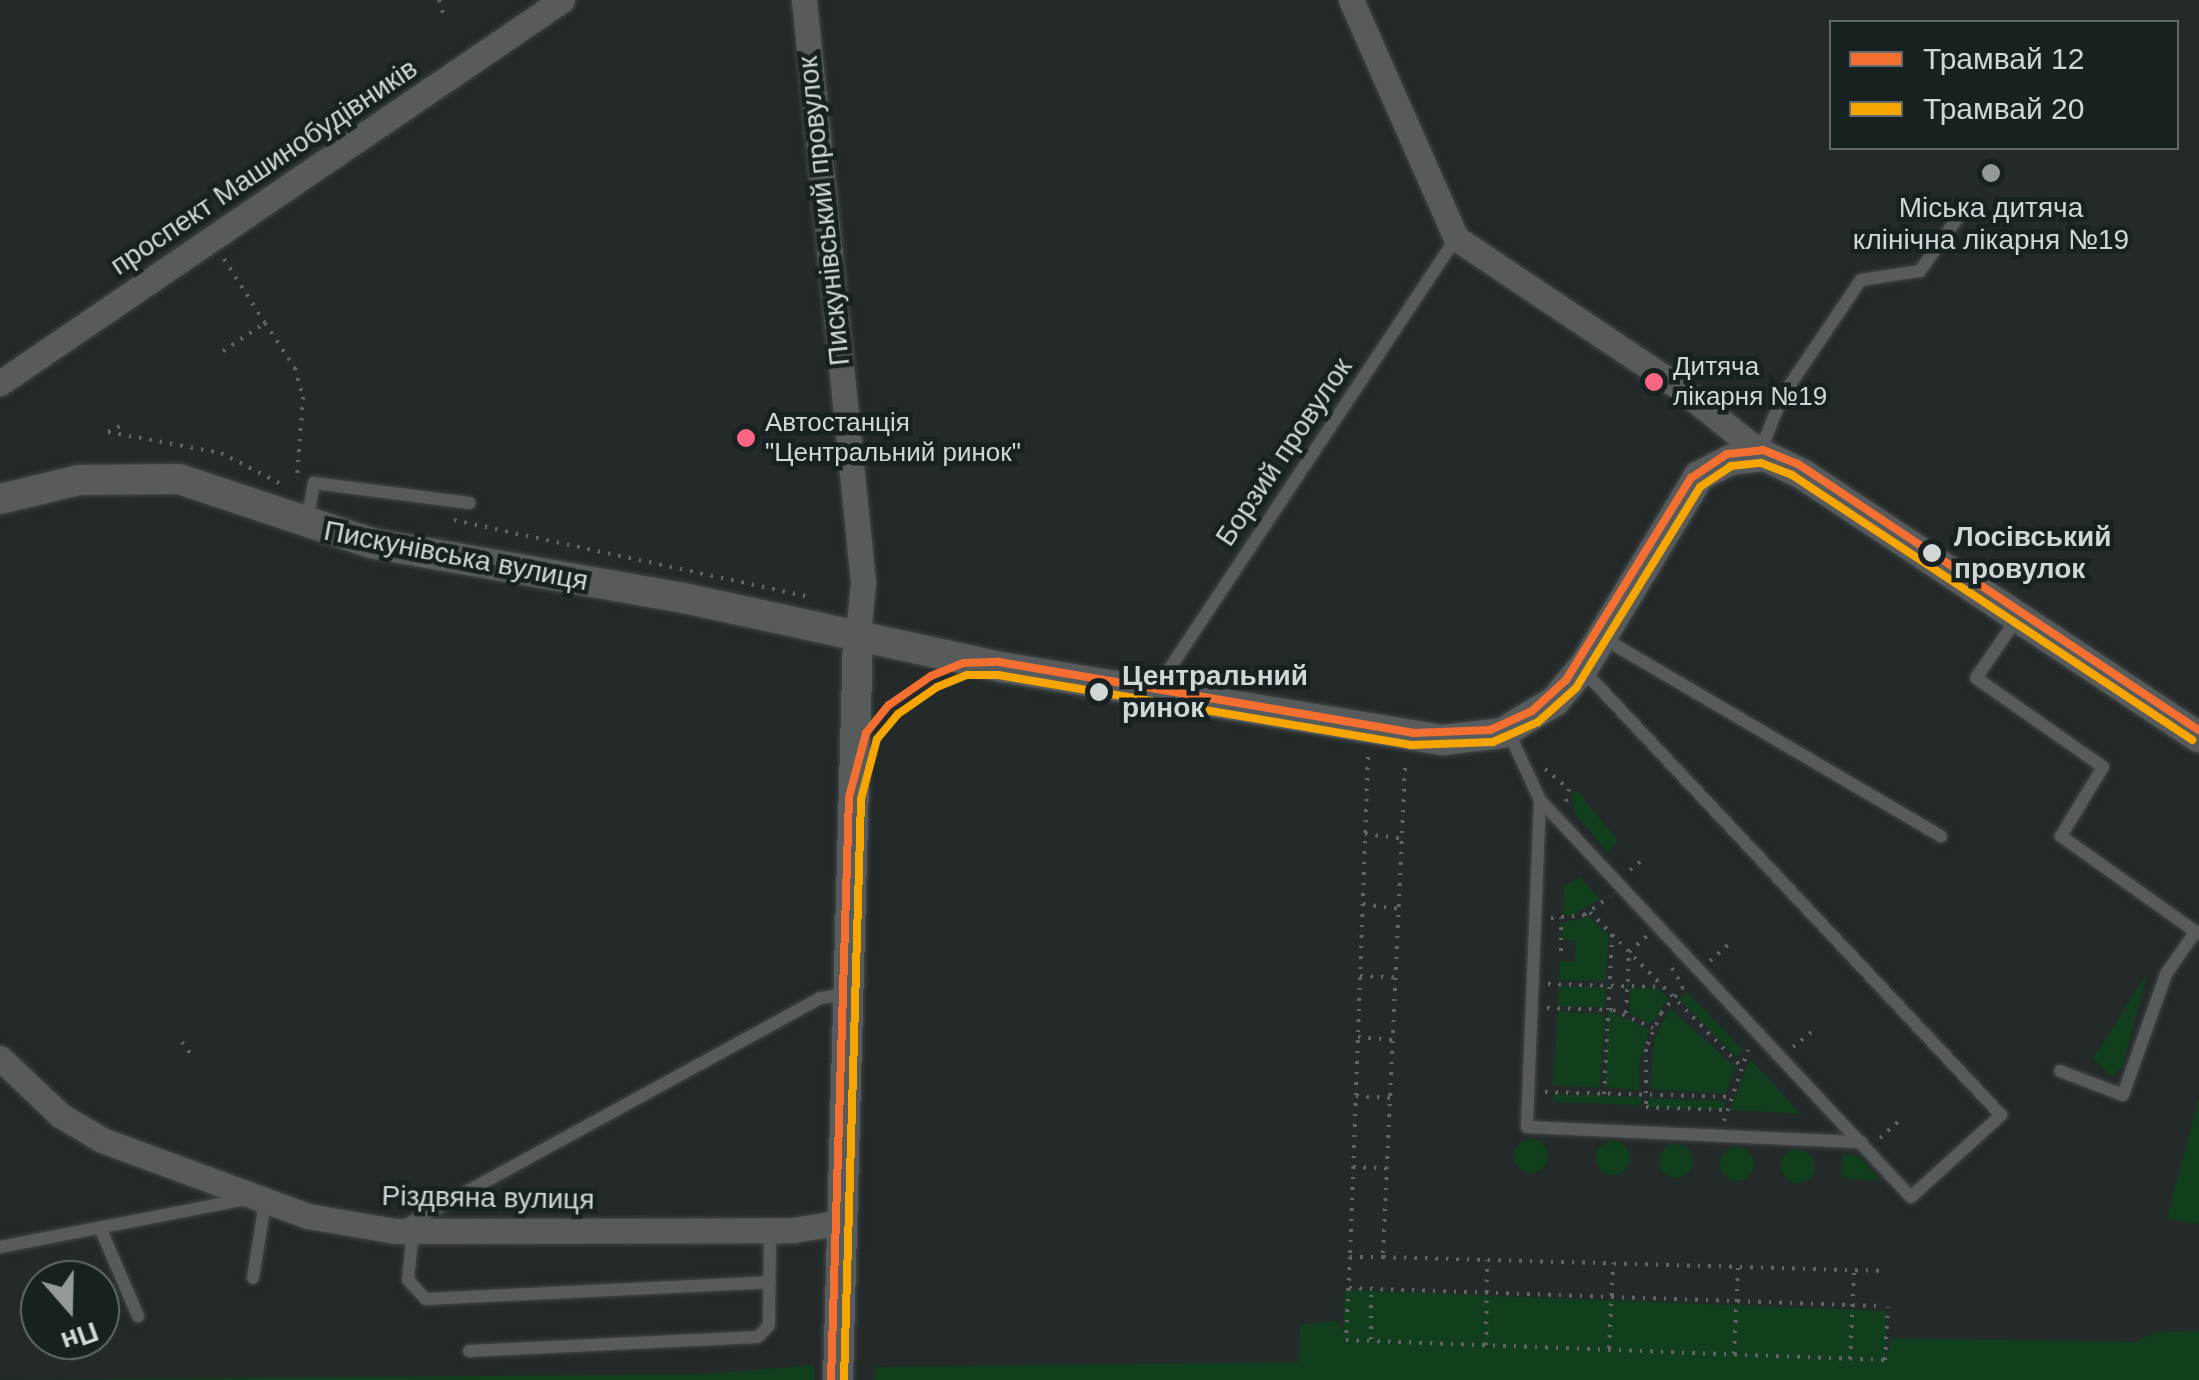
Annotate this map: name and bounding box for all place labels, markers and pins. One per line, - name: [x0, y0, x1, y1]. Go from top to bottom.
- marker: Міська дитяча клінічна лікарня №19: [1978, 160, 2004, 186]
- place label: Міська дитяча клінічна лікарня №19: [1853, 191, 2129, 257]
- place label: Дитяча лікарня №19: [1673, 351, 1827, 412]
- marker: Дитяча лікарня №19: [1644, 372, 1664, 392]
- place label: Автостанція "Центральний ринок": [765, 407, 1021, 468]
- marker: Автостанція "Центральний ринок": [736, 428, 756, 448]
- place label: Лосівський провулок: [1954, 520, 2111, 586]
- marker: Лосівський провулок: [1919, 540, 1945, 566]
- place label: Центральний ринок: [1122, 659, 1308, 725]
- marker: Центральний ринок: [1086, 679, 1112, 705]

